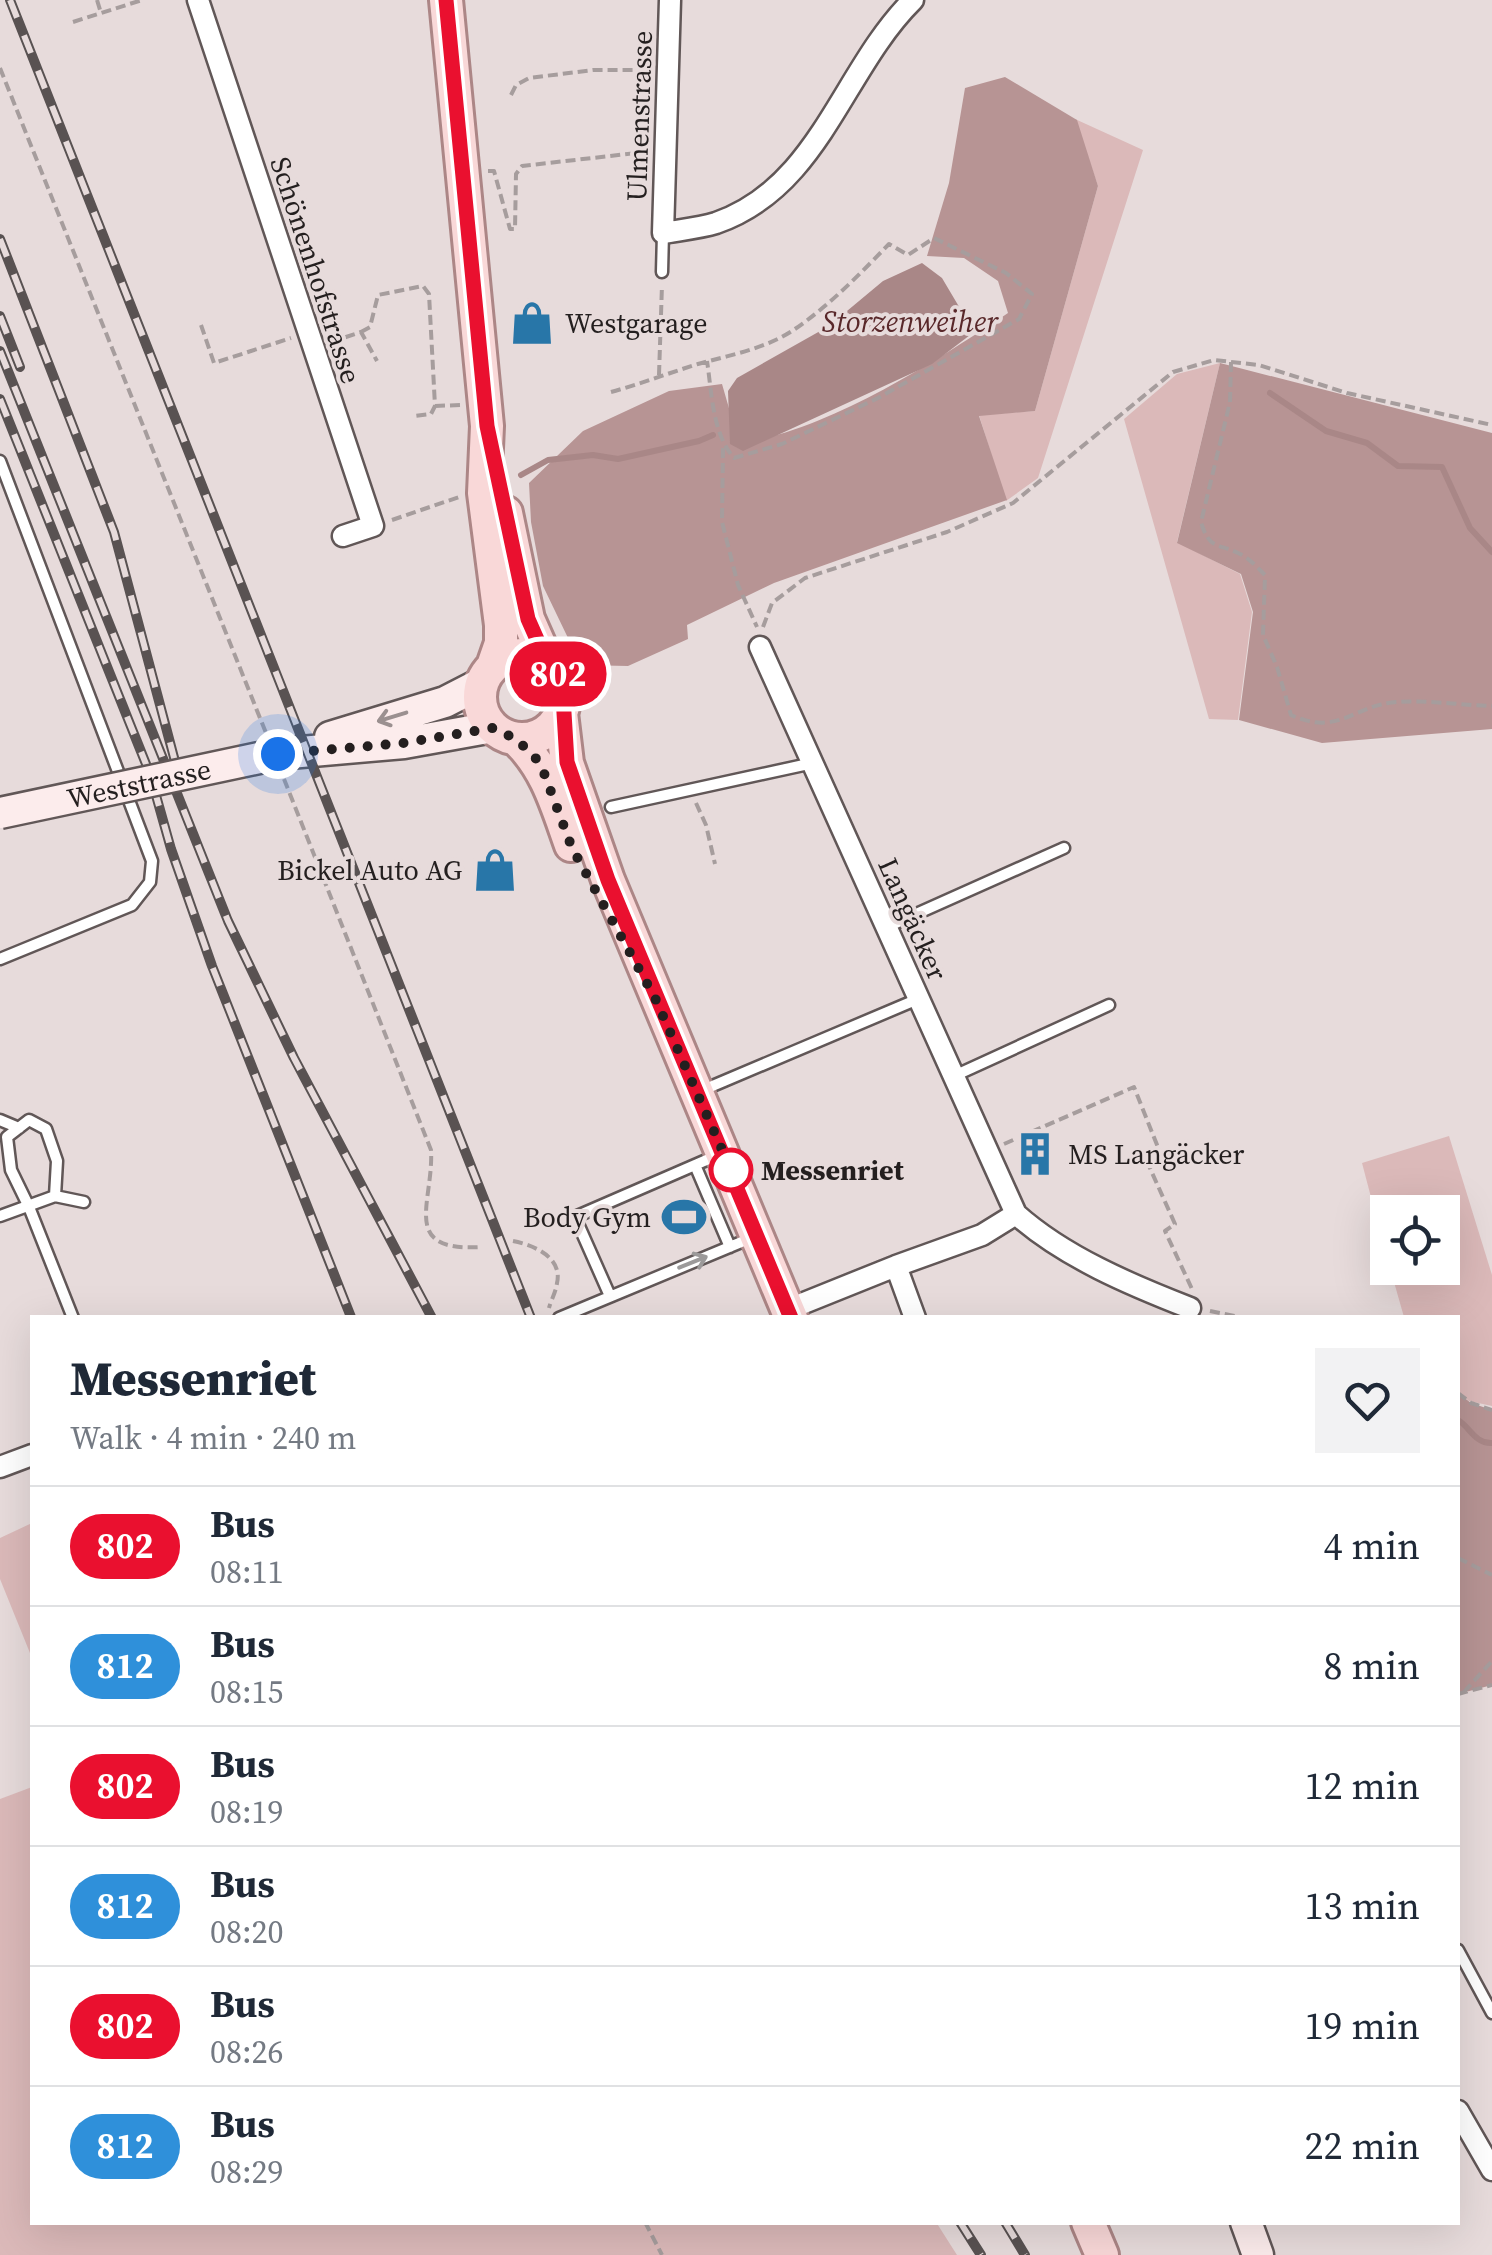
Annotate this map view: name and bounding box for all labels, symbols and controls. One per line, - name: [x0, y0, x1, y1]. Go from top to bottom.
- street label: Ulmenstrasse: [617, 30, 661, 202]
- street label: Schönenhofstrasse: [261, 152, 371, 388]
- shop icon: Westgarage: [508, 299, 556, 347]
- water label: Storzenweiher: [822, 301, 999, 342]
- place label: Westgarage: [565, 304, 708, 342]
- line badge: 802: [500, 642, 616, 706]
- text: 802: [530, 650, 586, 698]
- one-way arrow: [376, 710, 408, 728]
- your location: [253, 729, 303, 779]
- street label: Weststrasse: [63, 750, 214, 817]
- shop icon: Bickel Auto AG: [471, 846, 519, 894]
- place label: Bickel Auto AG: [277, 851, 462, 889]
- street label: Langäcker: [869, 852, 957, 986]
- building icon: MS Langäcker: [1011, 1130, 1059, 1178]
- place label: MS Langäcker: [1068, 1135, 1244, 1173]
- marker: Messenriet: [710, 1149, 752, 1191]
- place label: Messenriet: [761, 1151, 905, 1189]
- sports icon: Body Gym: [660, 1193, 708, 1241]
- map controls: [1370, 1195, 1460, 1285]
- button: locate: [1370, 1195, 1460, 1285]
- place label: Body Gym: [523, 1198, 651, 1236]
- one-way arrow: [677, 1252, 708, 1270]
- text: Messenriet: [70, 1345, 316, 1411]
- button: heart: [1315, 1348, 1420, 1453]
- text: Walk · 4 min · 240 m: [70, 1416, 356, 1460]
- text: Bus: [210, 1498, 275, 1550]
- text: 4 min: [1324, 1520, 1420, 1572]
- text: 802: [97, 1522, 153, 1570]
- text: 08:11: [210, 1550, 284, 1594]
- text: Bus: [210, 1618, 275, 1670]
- text: 8 min: [1324, 1640, 1420, 1692]
- text: 812: [97, 1642, 153, 1690]
- text: 08:15: [210, 1670, 284, 1714]
- text: Bus: [210, 1738, 275, 1790]
- text: 12 min: [1305, 1760, 1420, 1812]
- text: 802: [97, 1762, 153, 1810]
- text: 08:19: [210, 1790, 284, 1834]
- text: Bus: [210, 1858, 275, 1910]
- text: 13 min: [1305, 1880, 1420, 1932]
- text: 812: [97, 1882, 153, 1930]
- text: 08:20: [210, 1910, 284, 1954]
- text: Bus: [210, 1978, 275, 2030]
- text: 19 min: [1305, 2000, 1420, 2052]
- text: 802: [97, 2002, 153, 2050]
- text: 08:26: [210, 2030, 284, 2074]
- text: Bus: [210, 2098, 275, 2150]
- text: 22 min: [1305, 2120, 1420, 2172]
- text: 812: [97, 2122, 153, 2170]
- text: 08:29: [210, 2150, 284, 2194]

